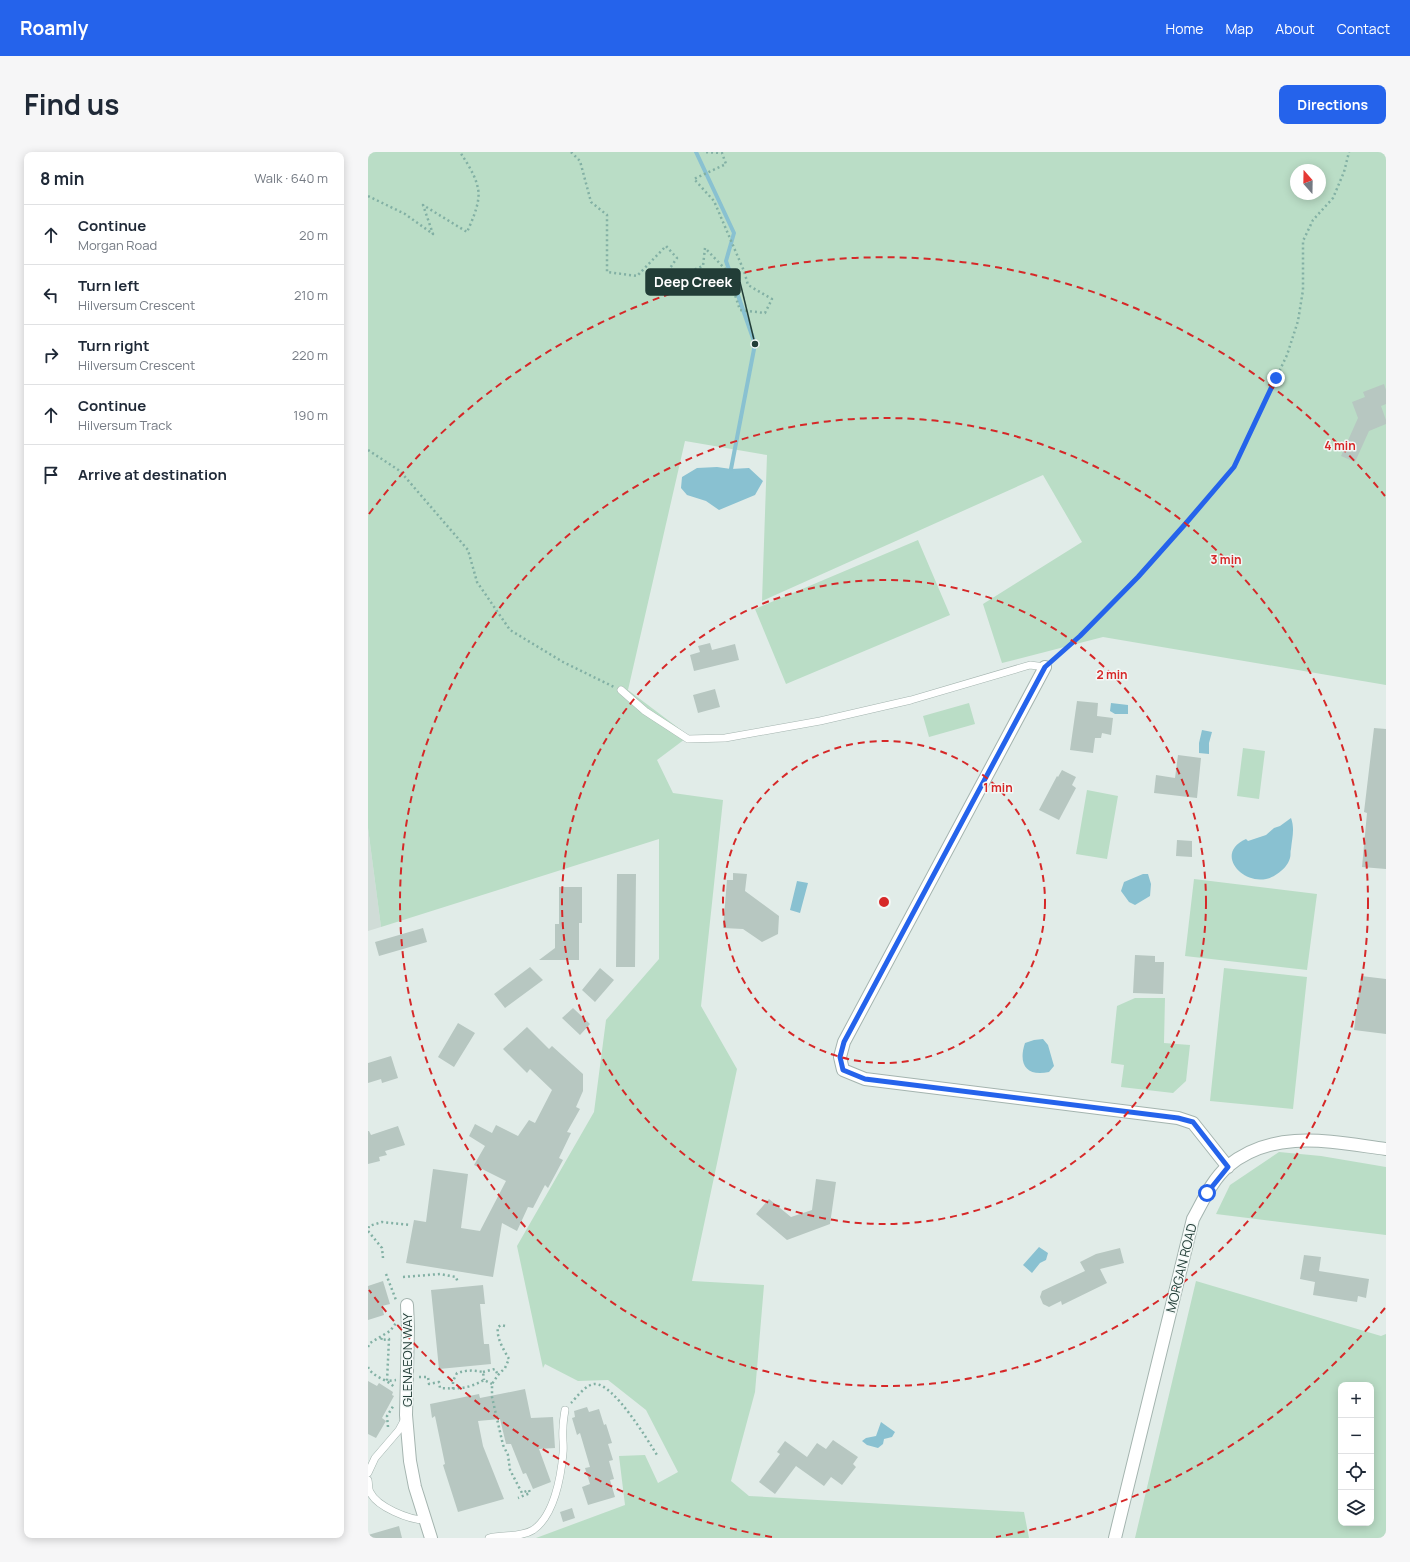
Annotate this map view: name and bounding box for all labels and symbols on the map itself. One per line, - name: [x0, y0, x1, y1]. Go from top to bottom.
- north arrow: [1290, 164, 1326, 200]
- callout: Deep Creek: [646, 269, 740, 295]
- text: Deep Creek: [654, 272, 732, 291]
- route end: [1267, 369, 1285, 387]
- text: 4 min: [1324, 437, 1356, 454]
- text: 3 min: [1210, 551, 1242, 568]
- text: 2 min: [1096, 666, 1128, 683]
- text: 1 min: [983, 779, 1013, 796]
- centre of rings: [877, 895, 891, 909]
- route start: [1198, 1184, 1216, 1202]
- street label: MORGAN ROAD: [1161, 1221, 1201, 1315]
- street label: GLENAEON WAY: [398, 1312, 416, 1407]

